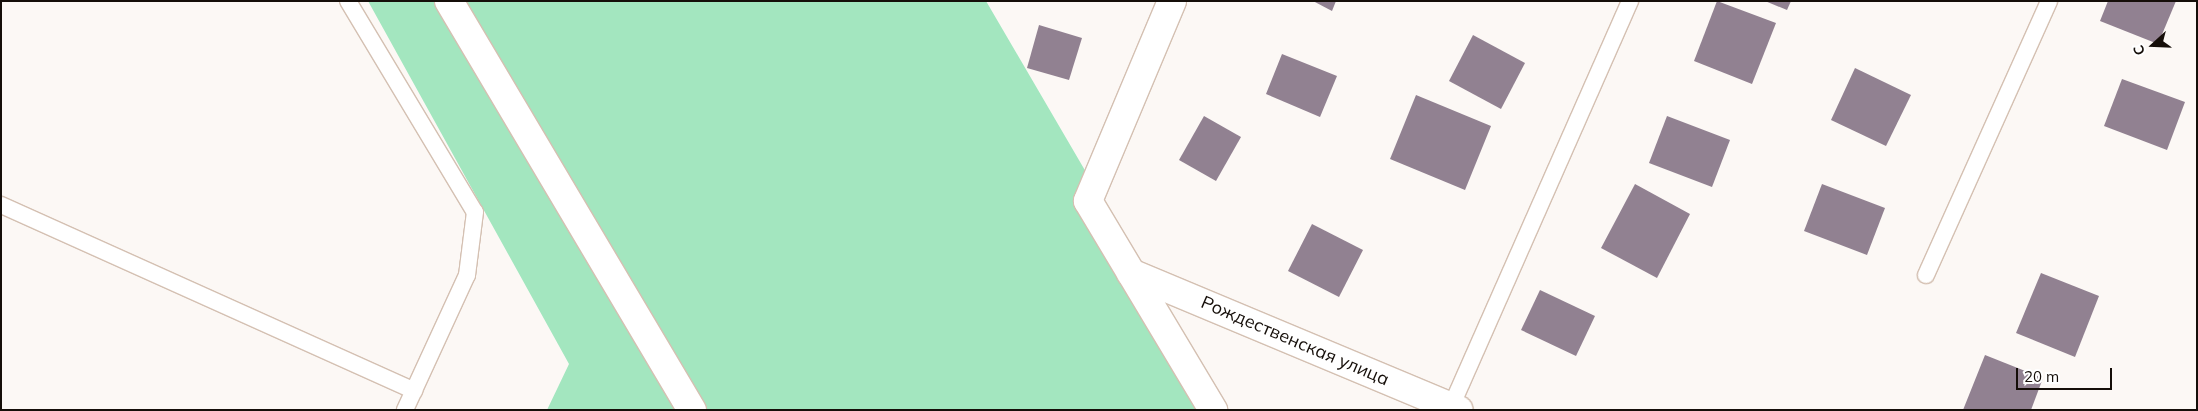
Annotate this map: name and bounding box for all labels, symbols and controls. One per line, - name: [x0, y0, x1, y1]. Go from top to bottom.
- north arrow: [2128, 20, 2178, 70]
- text: С: [2129, 43, 2149, 58]
- street label: Рождественская улица: [1198, 292, 1392, 390]
- scale bar: [2018, 358, 2114, 390]
- text: 20 m: [2024, 367, 2059, 386]

